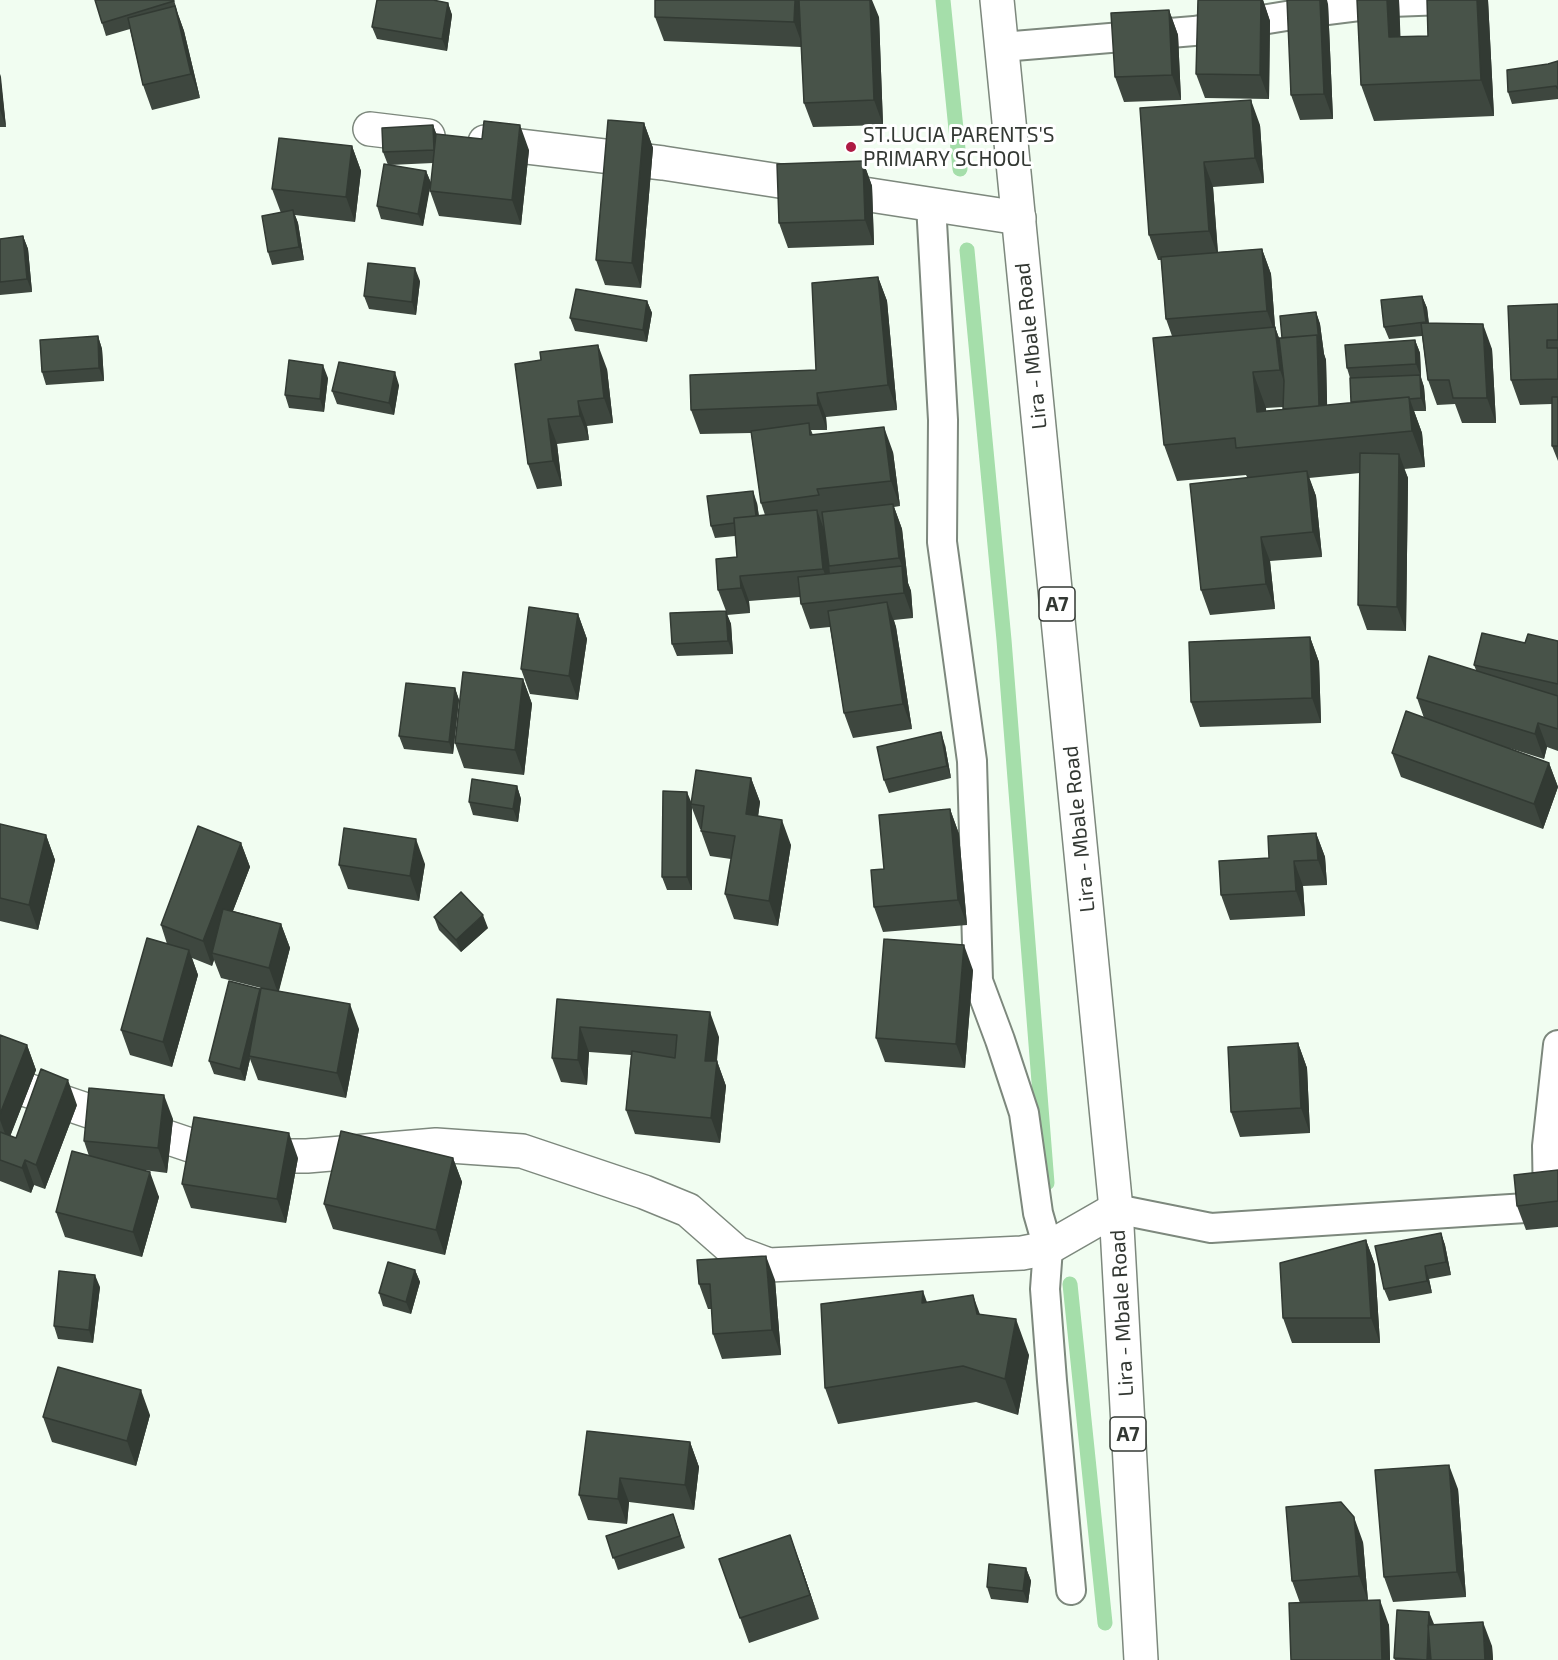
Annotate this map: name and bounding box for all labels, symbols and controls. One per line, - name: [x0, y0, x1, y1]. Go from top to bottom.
- place label: ST.LUCIA PARENTS'S PRIMARY SCHOOL: [863, 122, 1055, 172]
- marker: ST.LUCIA PARENTS'S PRIMARY SCHOOL: [844, 140, 858, 154]
- street label: Lira - Mbale Road: [1010, 262, 1052, 430]
- road number: A7: [1039, 587, 1075, 621]
- street label: Lira - Mbale Road: [1058, 745, 1100, 913]
- street label: Lira - Mbale Road: [1105, 1229, 1139, 1397]
- road number: A7: [1110, 1417, 1146, 1451]

